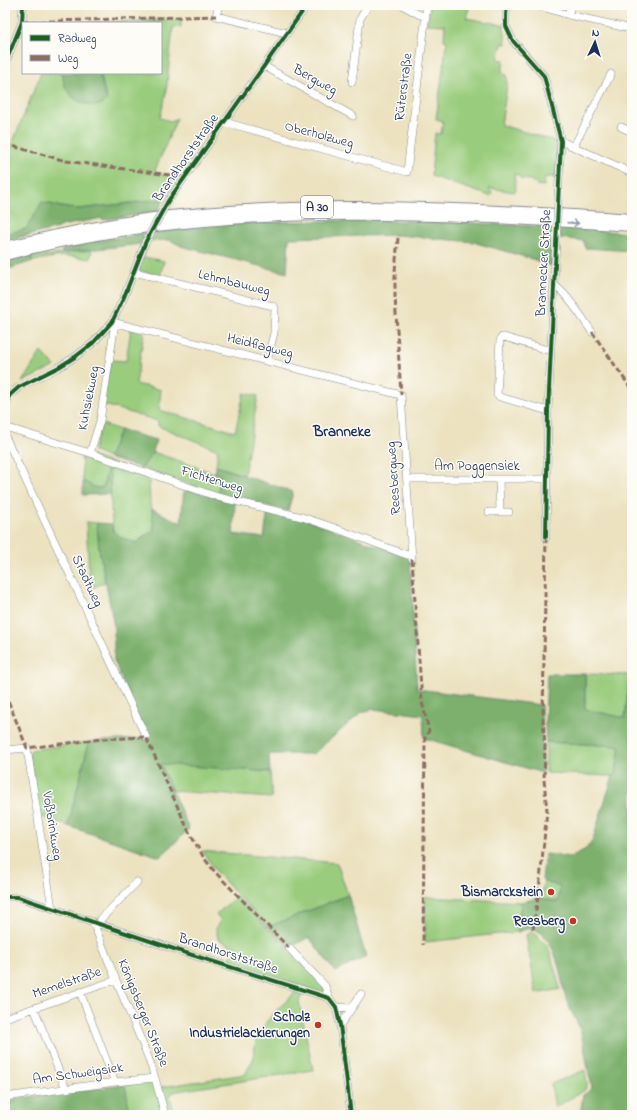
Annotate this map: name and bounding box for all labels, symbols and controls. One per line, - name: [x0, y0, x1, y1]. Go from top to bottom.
- legend: [22, 22, 162, 74]
- north arrow: [575, 22, 615, 62]
- text: N: [591, 25, 600, 41]
- text: Radweg: [58, 30, 97, 49]
- text: Weg: [58, 50, 78, 69]
- street label: Rüterstraße: [389, 51, 419, 122]
- street label: Bergweg: [288, 59, 341, 102]
- street label: Brandhorststraße: [147, 109, 225, 207]
- street label: Oberholzweg: [282, 116, 356, 155]
- road number: A 30: [301, 196, 333, 218]
- street label: Brannecker Straße: [531, 208, 557, 318]
- one-way arrow: [566, 219, 579, 226]
- street label: Lehmbauweg: [195, 264, 272, 303]
- street label: Heidflagweg: [224, 328, 295, 365]
- street label: Kuhsiekweg: [72, 364, 107, 432]
- district label: Branneke: [312, 421, 372, 443]
- street label: Reesbergweg: [381, 441, 408, 515]
- street label: Am Poggensiek: [434, 456, 521, 478]
- street label: Fichtenweg: [177, 460, 246, 500]
- street label: Stadtweg: [65, 551, 108, 611]
- street label: Voßbrinkweg: [35, 789, 68, 862]
- place label: Bismarckstein: [460, 882, 543, 903]
- marker: Bismarckstein: [546, 887, 556, 897]
- place label: Reesberg: [512, 911, 566, 934]
- marker: Reesberg: [568, 916, 578, 926]
- street label: Brandhorststraße: [175, 928, 281, 980]
- street label: Königsberger Straße: [111, 956, 174, 1071]
- street label: Memelstraße: [30, 961, 105, 1005]
- place label: Scholz Industrielackierungen: [189, 1007, 311, 1046]
- marker: Scholz Industrielackierungen: [313, 1020, 323, 1030]
- street label: Am Schweigsiek: [31, 1057, 126, 1092]

